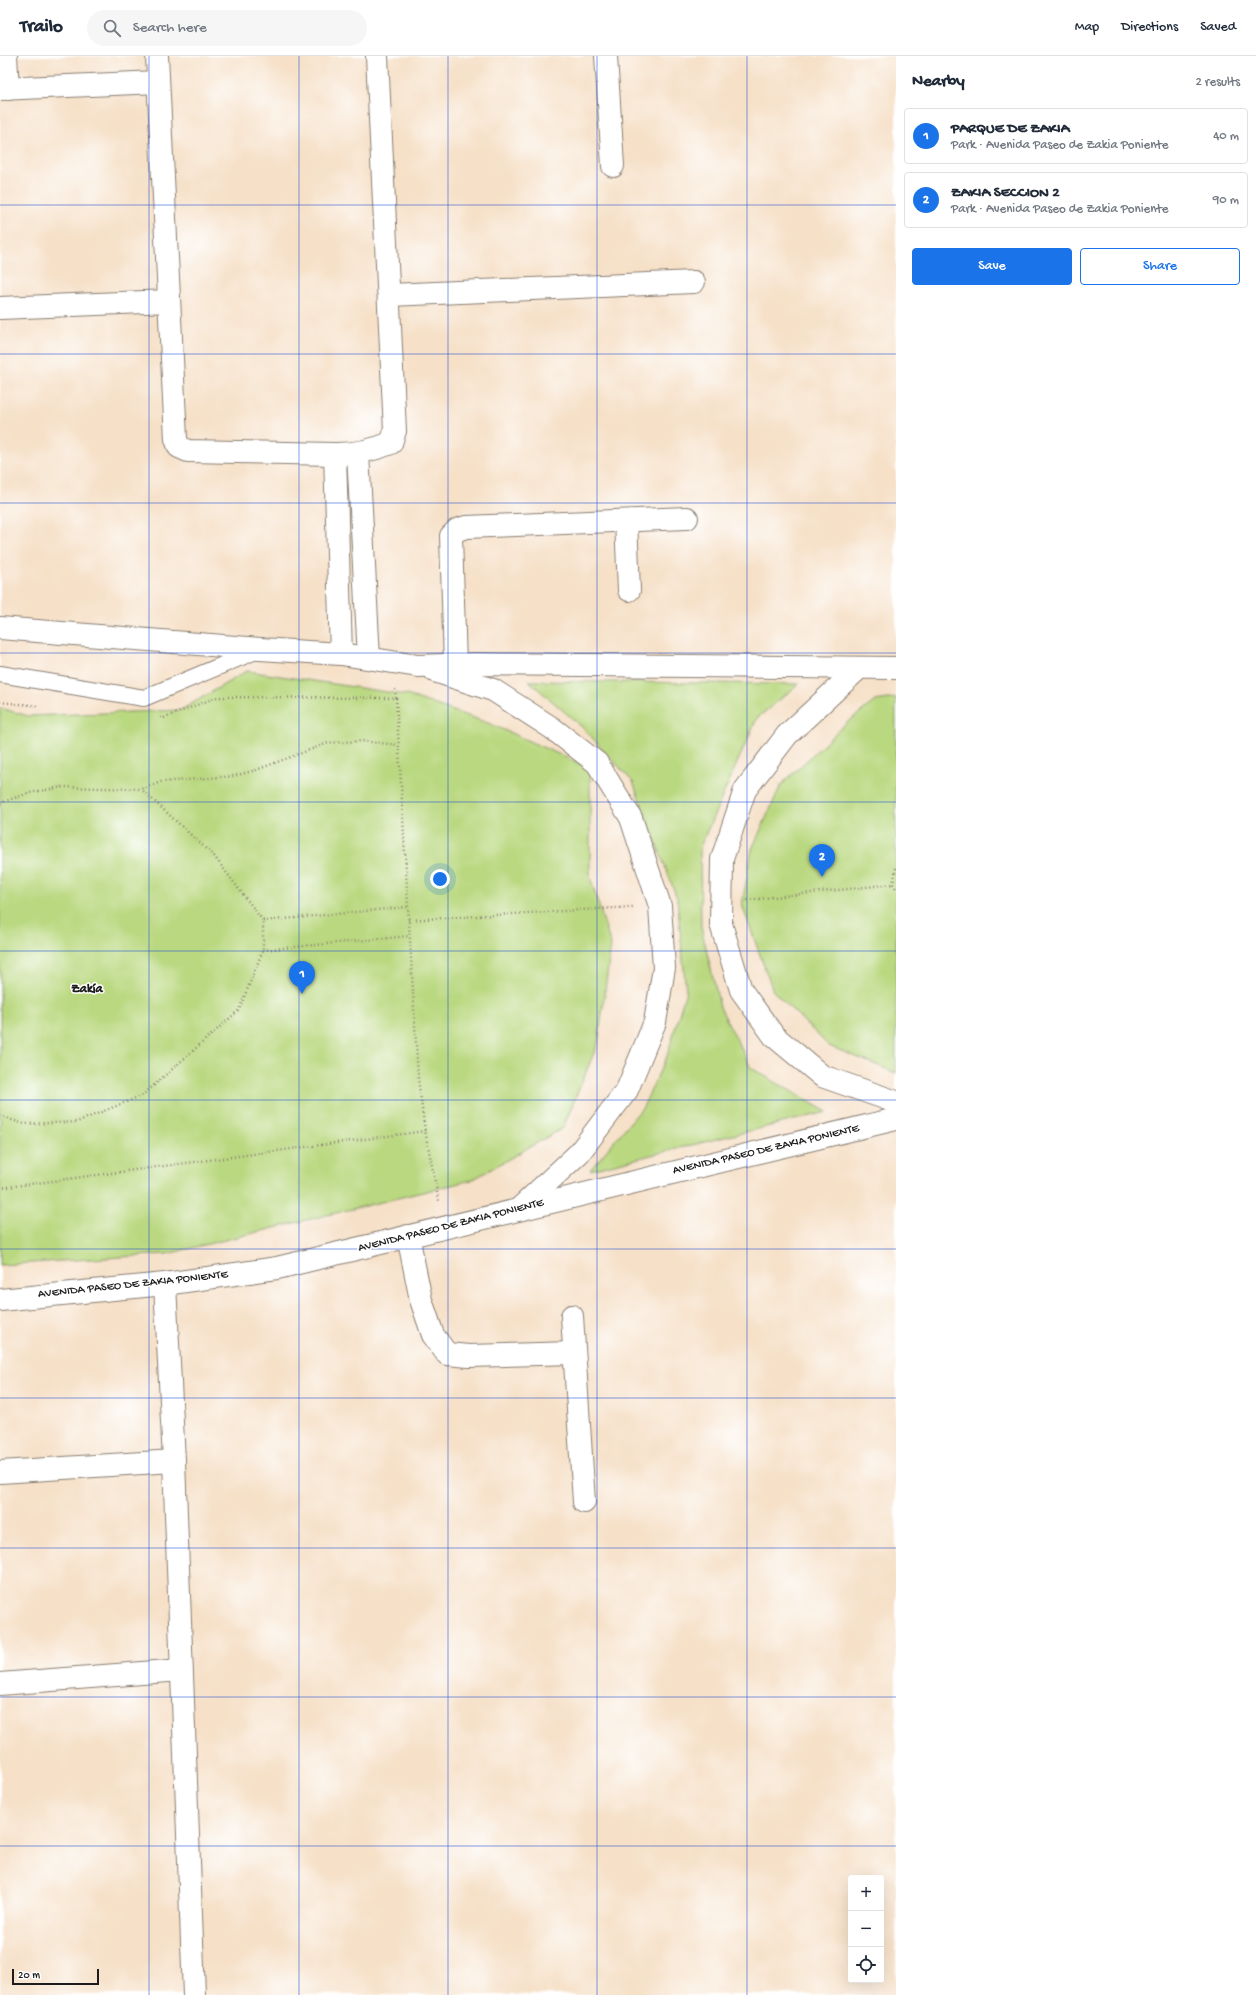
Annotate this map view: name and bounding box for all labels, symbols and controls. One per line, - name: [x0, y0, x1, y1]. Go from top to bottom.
- search box: [87, 10, 367, 46]
- text: Trailo: [20, 16, 63, 39]
- icon: search: [101, 17, 123, 39]
- text: Search here: [133, 19, 207, 37]
- text: Map: [1075, 19, 1099, 36]
- text: Directions: [1121, 19, 1178, 36]
- text: Saved: [1200, 19, 1236, 36]
- text: Nearby: [912, 72, 965, 92]
- text: 2 results: [1195, 75, 1240, 90]
- text: PARQUE DE ZAKIA: [951, 120, 1070, 138]
- text: 1: [923, 129, 929, 144]
- text: 40 m: [1213, 129, 1239, 144]
- text: Park · Avenida Paseo de Zakia Poniente: [951, 138, 1169, 153]
- text: ZAKIA SECCION 2: [951, 184, 1060, 202]
- text: 2: [923, 193, 929, 208]
- text: 90 m: [1213, 193, 1239, 208]
- text: Park · Avenida Paseo de Zakia Poniente: [951, 202, 1169, 217]
- button: Save: [912, 248, 1072, 285]
- button: Share: [1080, 248, 1240, 285]
- pin: 2: [809, 844, 835, 877]
- your location: [430, 869, 450, 889]
- pin: 1: [289, 961, 315, 994]
- district label: Zakía: [71, 982, 104, 997]
- street label: AVENIDA PASEO DE ZAKIA PONIENTE: [671, 1122, 861, 1178]
- street label: AVENIDA PASEO DE ZAKIA PONIENTE: [357, 1196, 546, 1256]
- street label: AVENIDA PASEO DE ZAKIA PONIENTE: [37, 1268, 229, 1302]
- map controls: [848, 1875, 884, 1983]
- button: +: [848, 1875, 884, 1911]
- button: −: [848, 1911, 884, 1947]
- button: locate: [848, 1947, 884, 1983]
- scale bar: [12, 1967, 99, 1986]
- text: 20 m: [18, 1970, 40, 1982]

